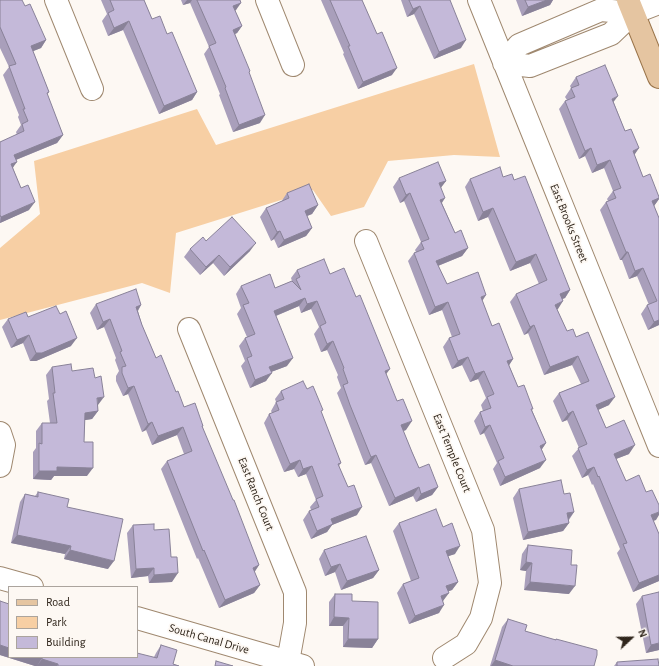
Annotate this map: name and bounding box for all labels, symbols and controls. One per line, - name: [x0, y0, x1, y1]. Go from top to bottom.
- street label: East Brooks Street: [547, 182, 591, 264]
- street label: East Temple Court: [430, 411, 474, 495]
- street label: East Ranch Court: [235, 455, 277, 533]
- legend: [8, 586, 138, 658]
- text: Road: [46, 596, 70, 608]
- text: Park: [46, 616, 67, 628]
- north arrow: [611, 618, 651, 658]
- street label: South Canal Drive: [167, 621, 251, 657]
- text: N: [636, 628, 649, 639]
- text: Building: [46, 636, 86, 648]

